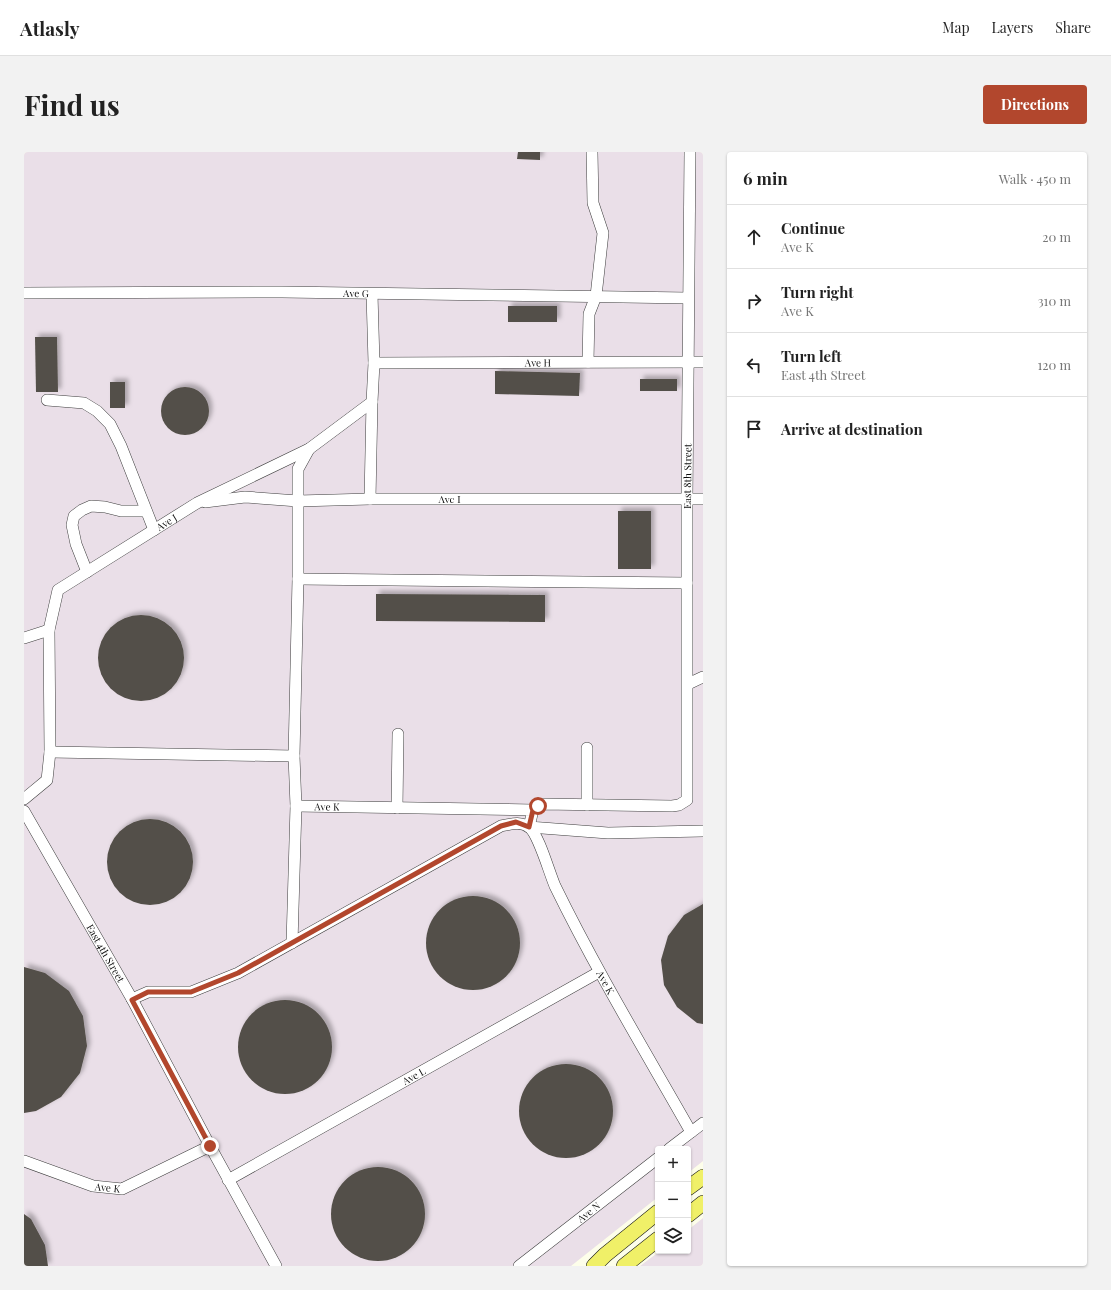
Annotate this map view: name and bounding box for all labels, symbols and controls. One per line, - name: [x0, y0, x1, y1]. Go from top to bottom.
- text: Atlasly: [20, 15, 80, 41]
- text: Map: [942, 18, 970, 37]
- text: Layers: [992, 18, 1033, 37]
- text: Share: [1055, 18, 1091, 37]
- button: Directions: [983, 85, 1087, 124]
- text: Find us: [24, 86, 120, 123]
- text: 6 min: [743, 167, 788, 189]
- text: Walk · 450 m: [999, 170, 1071, 187]
- text: Continue: [781, 218, 845, 238]
- icon: ahead: [743, 226, 765, 248]
- text: 20 m: [1042, 228, 1071, 245]
- text: Ave K: [781, 238, 814, 255]
- text: Turn right: [781, 282, 854, 302]
- street label: Ave G: [342, 286, 369, 300]
- icon: right: [743, 290, 765, 312]
- text: 310 m: [1038, 292, 1071, 309]
- text: Ave K: [781, 302, 814, 319]
- text: Turn left: [781, 346, 842, 366]
- icon: left: [743, 354, 765, 376]
- street label: Ave H: [524, 355, 552, 370]
- text: 120 m: [1037, 356, 1071, 373]
- text: East 4th Street: [781, 366, 865, 383]
- icon: arrive: [743, 418, 765, 440]
- text: Arrive at destination: [781, 419, 923, 439]
- street label: East 8th Street: [680, 443, 694, 509]
- street label: Ave I: [437, 492, 461, 506]
- street label: Ave J: [153, 510, 180, 534]
- route start: [529, 797, 547, 815]
- street label: Ave K: [313, 799, 340, 814]
- street label: East 4th Street: [83, 922, 128, 985]
- street label: Ave K: [593, 967, 618, 997]
- street label: Ave L: [399, 1064, 428, 1088]
- route end: [201, 1137, 219, 1155]
- map controls: [655, 1146, 691, 1254]
- button: +: [655, 1146, 691, 1182]
- street label: Ave K: [93, 1179, 121, 1196]
- button: −: [655, 1182, 691, 1218]
- street label: Ave N: [573, 1199, 603, 1226]
- button: layers: [655, 1218, 691, 1254]

